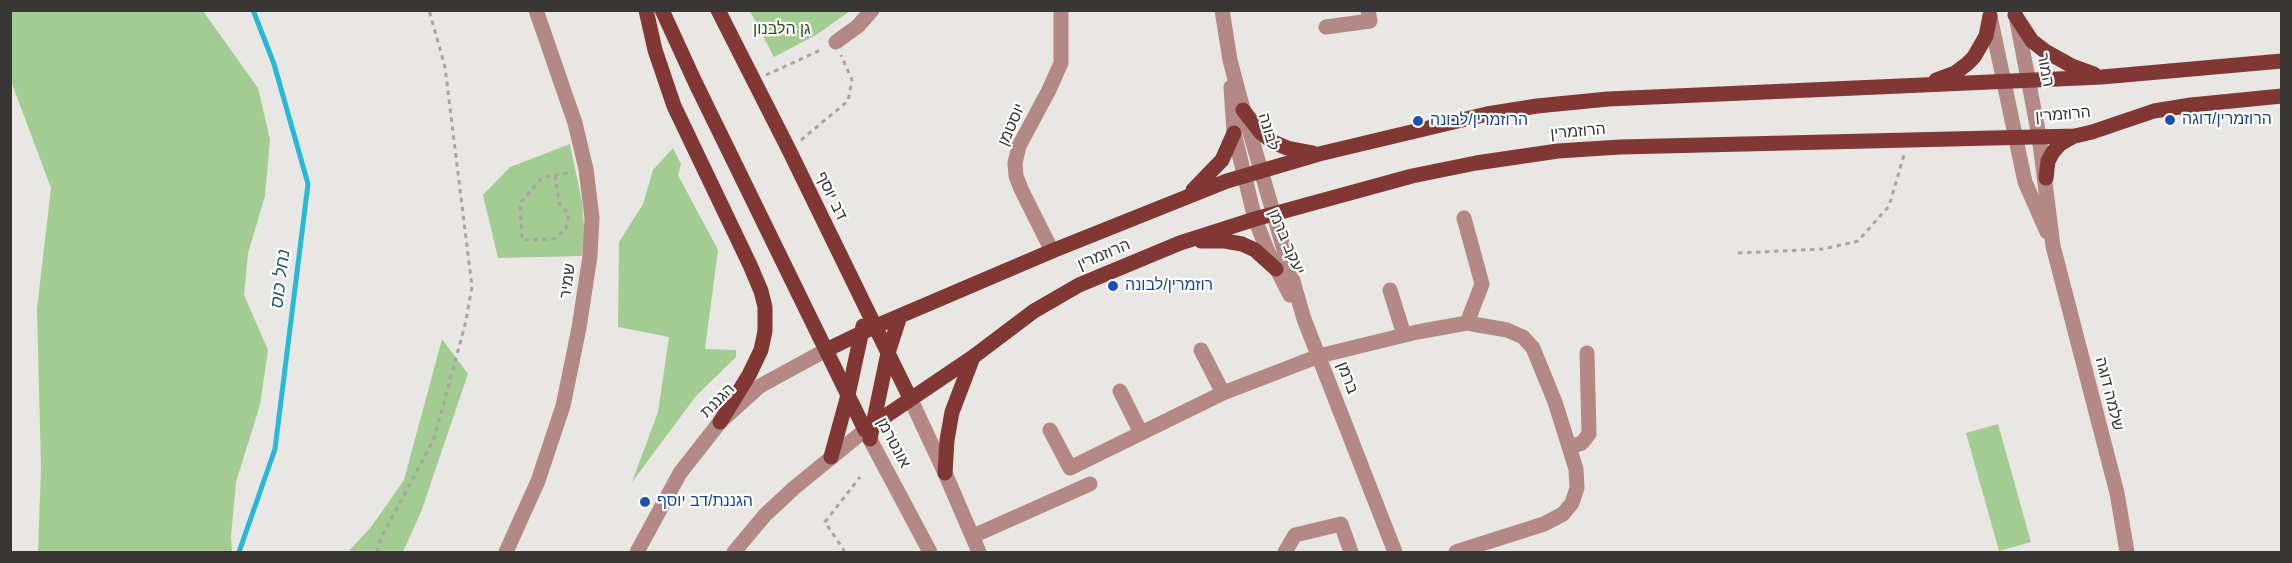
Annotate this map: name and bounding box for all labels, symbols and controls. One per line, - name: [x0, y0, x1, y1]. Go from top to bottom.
- park label: גן הלבנון: [753, 20, 811, 40]
- street label: המור: [2032, 52, 2058, 88]
- street label: יוסטמן: [994, 101, 1030, 149]
- street label: הרוזמרין: [2034, 103, 2092, 127]
- place label: הרוזמרין/דוגה: [2182, 110, 2272, 130]
- street label: לבונה: [1254, 111, 1282, 153]
- place label: הרוזמרין/לבונה: [1430, 111, 1528, 131]
- marker: הרוזמרין/דוגה: [2163, 113, 2177, 127]
- marker: הרוזמרין/לבונה: [1411, 114, 1425, 128]
- street label: הרוזמרין: [1549, 120, 1607, 144]
- street label: דב יוסף: [811, 169, 851, 223]
- street label: יעקב ברמן: [1264, 206, 1308, 278]
- street label: הרוזמרין: [1075, 235, 1133, 275]
- water label: נחל כוס: [267, 248, 295, 310]
- street label: שמיר: [556, 262, 580, 300]
- place label: רוזמרין/לבונה: [1125, 276, 1213, 296]
- marker: רוזמרין/לבונה: [1106, 279, 1120, 293]
- street label: שלמה דוגה: [2091, 355, 2127, 433]
- street label: ברמן: [1332, 359, 1362, 397]
- street label: הגננת: [697, 380, 739, 422]
- street label: אונטרמן: [872, 415, 914, 471]
- place label: הגננת/דב יוסף: [657, 492, 753, 512]
- marker: הגננת/דב יוסף: [638, 495, 652, 509]

